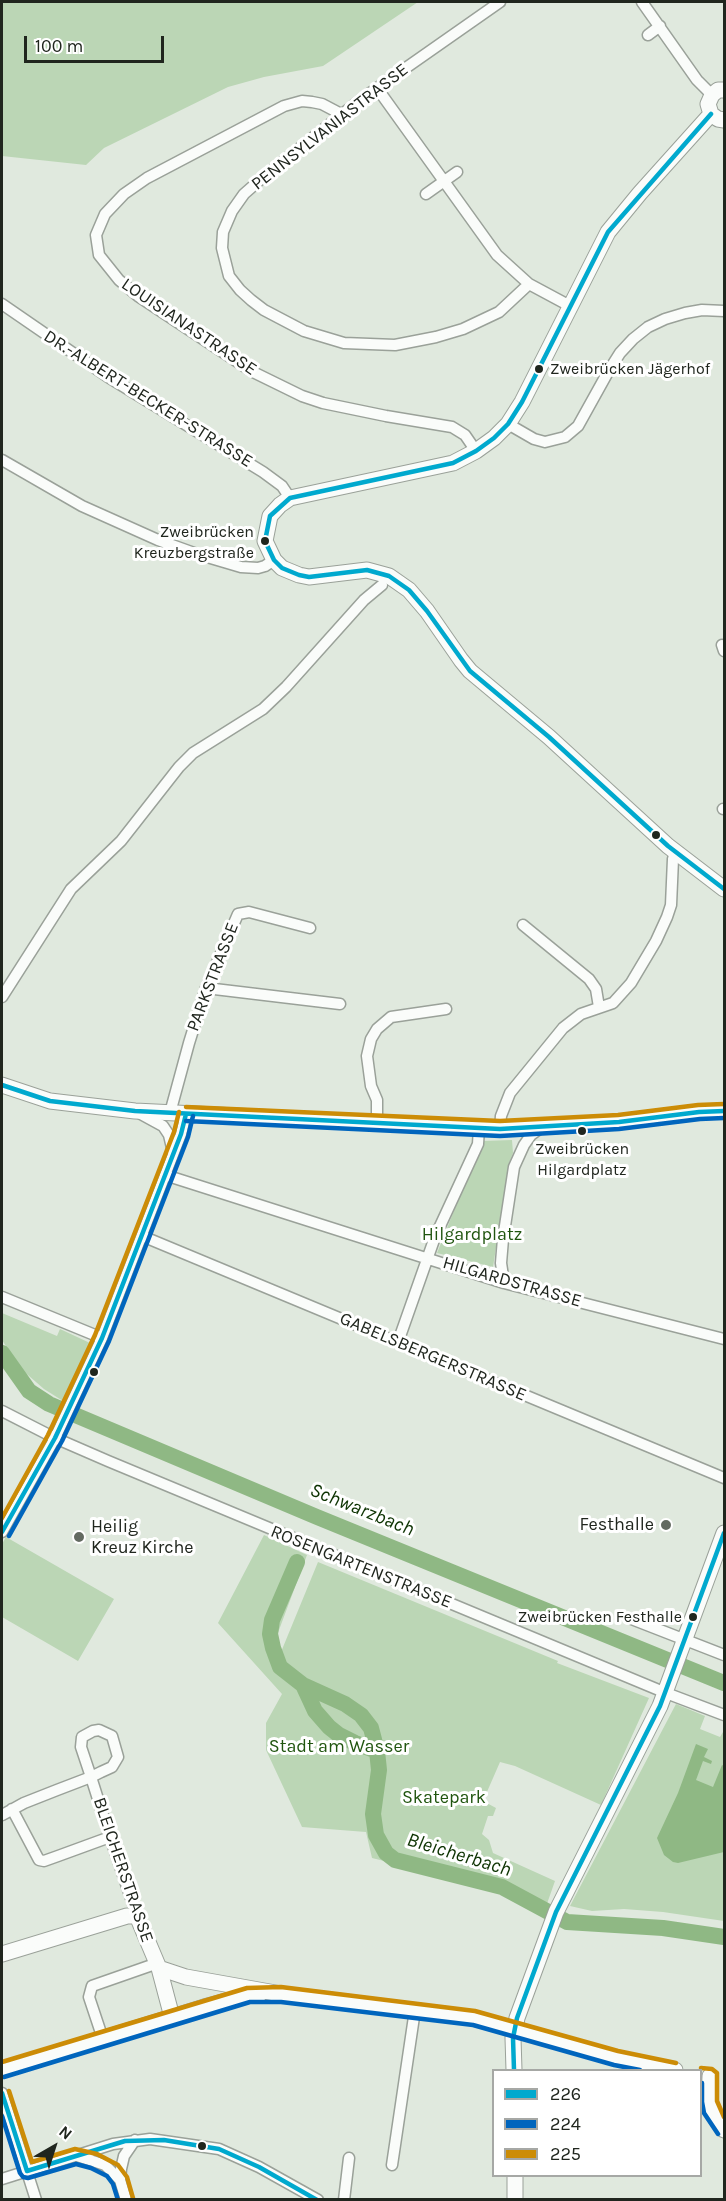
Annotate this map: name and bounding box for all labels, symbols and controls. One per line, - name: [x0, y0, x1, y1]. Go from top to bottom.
- scale bar: [27, 24, 166, 62]
- text: 100 m: [35, 35, 83, 57]
- street label: PENNSYLVANIASTRASSE: [247, 59, 413, 195]
- street label: LOUISIANASTRASSE: [117, 274, 261, 380]
- street label: DR.-ALBERT-BECKER-STRASSE: [39, 326, 257, 472]
- place label: Zweibrücken Jägerhof: [550, 359, 710, 379]
- marker: Zweibrücken Jägerhof: [533, 363, 545, 375]
- place label: Zweibrücken Kreuzbergstraße: [134, 522, 254, 560]
- marker: Zweibrücken Kreuzbergstraße: [259, 535, 271, 547]
- unlabelled marker: [650, 829, 662, 841]
- street label: PARKSTRASSE: [182, 920, 244, 1034]
- marker: Zweibrücken Hilgardplatz: [576, 1125, 588, 1137]
- place label: Zweibrücken Hilgardplatz: [535, 1139, 629, 1177]
- park label: Hilgardplatz: [422, 1224, 522, 1246]
- street label: HILGARDSTRASSE: [440, 1252, 584, 1312]
- street label: GABELSBERGERSTRASSE: [336, 1308, 530, 1406]
- unlabelled marker: [88, 1366, 100, 1378]
- water label: Schwarzbach: [306, 1478, 418, 1542]
- place label: Festhalle: [580, 1514, 654, 1536]
- place label: Heilig Kreuz Kirche: [91, 1516, 194, 1558]
- marker: Festhalle: [659, 1518, 673, 1532]
- street label: ROSENGARTENSTRASSE: [267, 1521, 455, 1613]
- marker: Heilig Kreuz Kirche: [72, 1530, 86, 1544]
- place label: Zweibrücken Festhalle: [518, 1607, 682, 1627]
- marker: Zweibrücken Festhalle: [687, 1611, 699, 1623]
- park label: Stadt am Wasser: [269, 1736, 409, 1758]
- park label: Skatepark: [402, 1787, 486, 1809]
- street label: BLEICHERSTRASSE: [88, 1795, 158, 1945]
- water label: Bleicherbach: [404, 1828, 514, 1882]
- legend: [492, 2069, 702, 2177]
- text: 226: [550, 2083, 581, 2105]
- text: 224: [550, 2113, 581, 2135]
- north arrow: [24, 2117, 84, 2177]
- text: N: [55, 2122, 76, 2144]
- unlabelled marker: [196, 2140, 208, 2152]
- text: 225: [550, 2143, 581, 2165]

